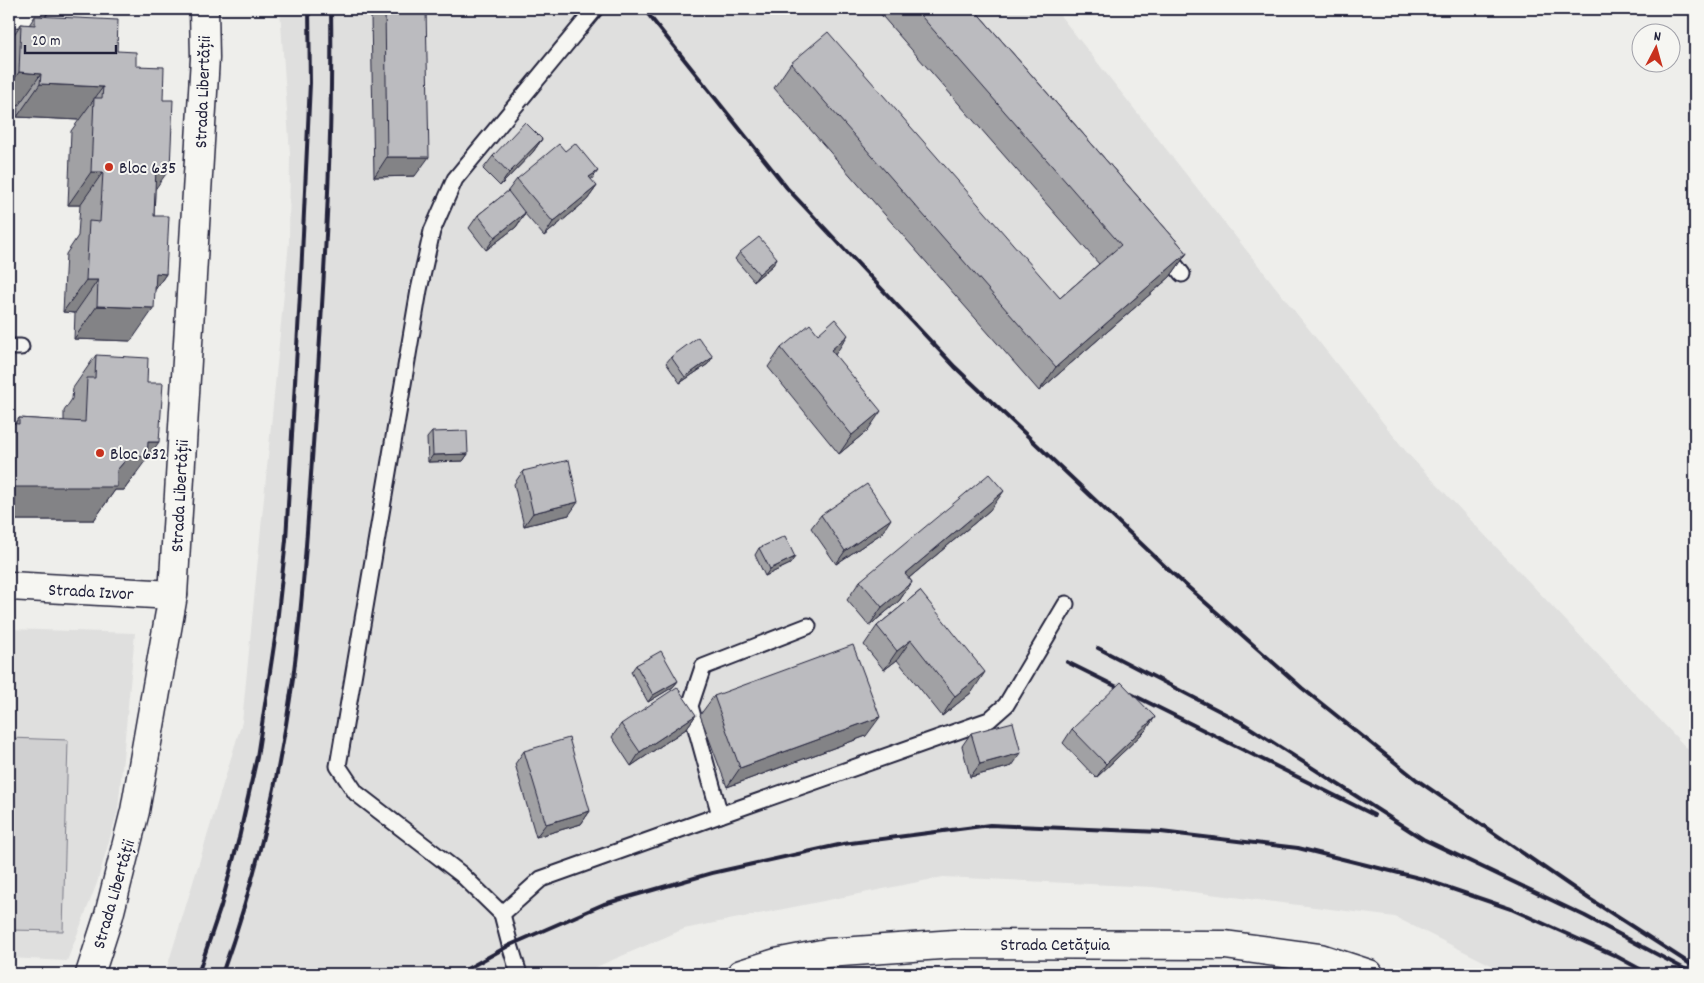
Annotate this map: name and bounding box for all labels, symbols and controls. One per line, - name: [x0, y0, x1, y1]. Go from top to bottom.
- scale bar: [25, 22, 116, 54]
- north arrow: [1632, 22, 1682, 72]
- text: N: [1653, 27, 1662, 47]
- text: 20 m: [32, 31, 60, 53]
- street label: Strada Libertății: [190, 35, 219, 149]
- place label: Bloc 635: [119, 157, 176, 182]
- marker: Bloc 635: [103, 161, 115, 173]
- street label: Strada Libertății: [166, 439, 197, 553]
- place label: Bloc 632: [110, 443, 167, 468]
- marker: Bloc 632: [94, 447, 106, 459]
- street label: Strada Izvor: [48, 579, 134, 608]
- street label: Strada Libertății: [88, 837, 143, 952]
- street label: Strada Cetățuia: [1000, 934, 1110, 959]

